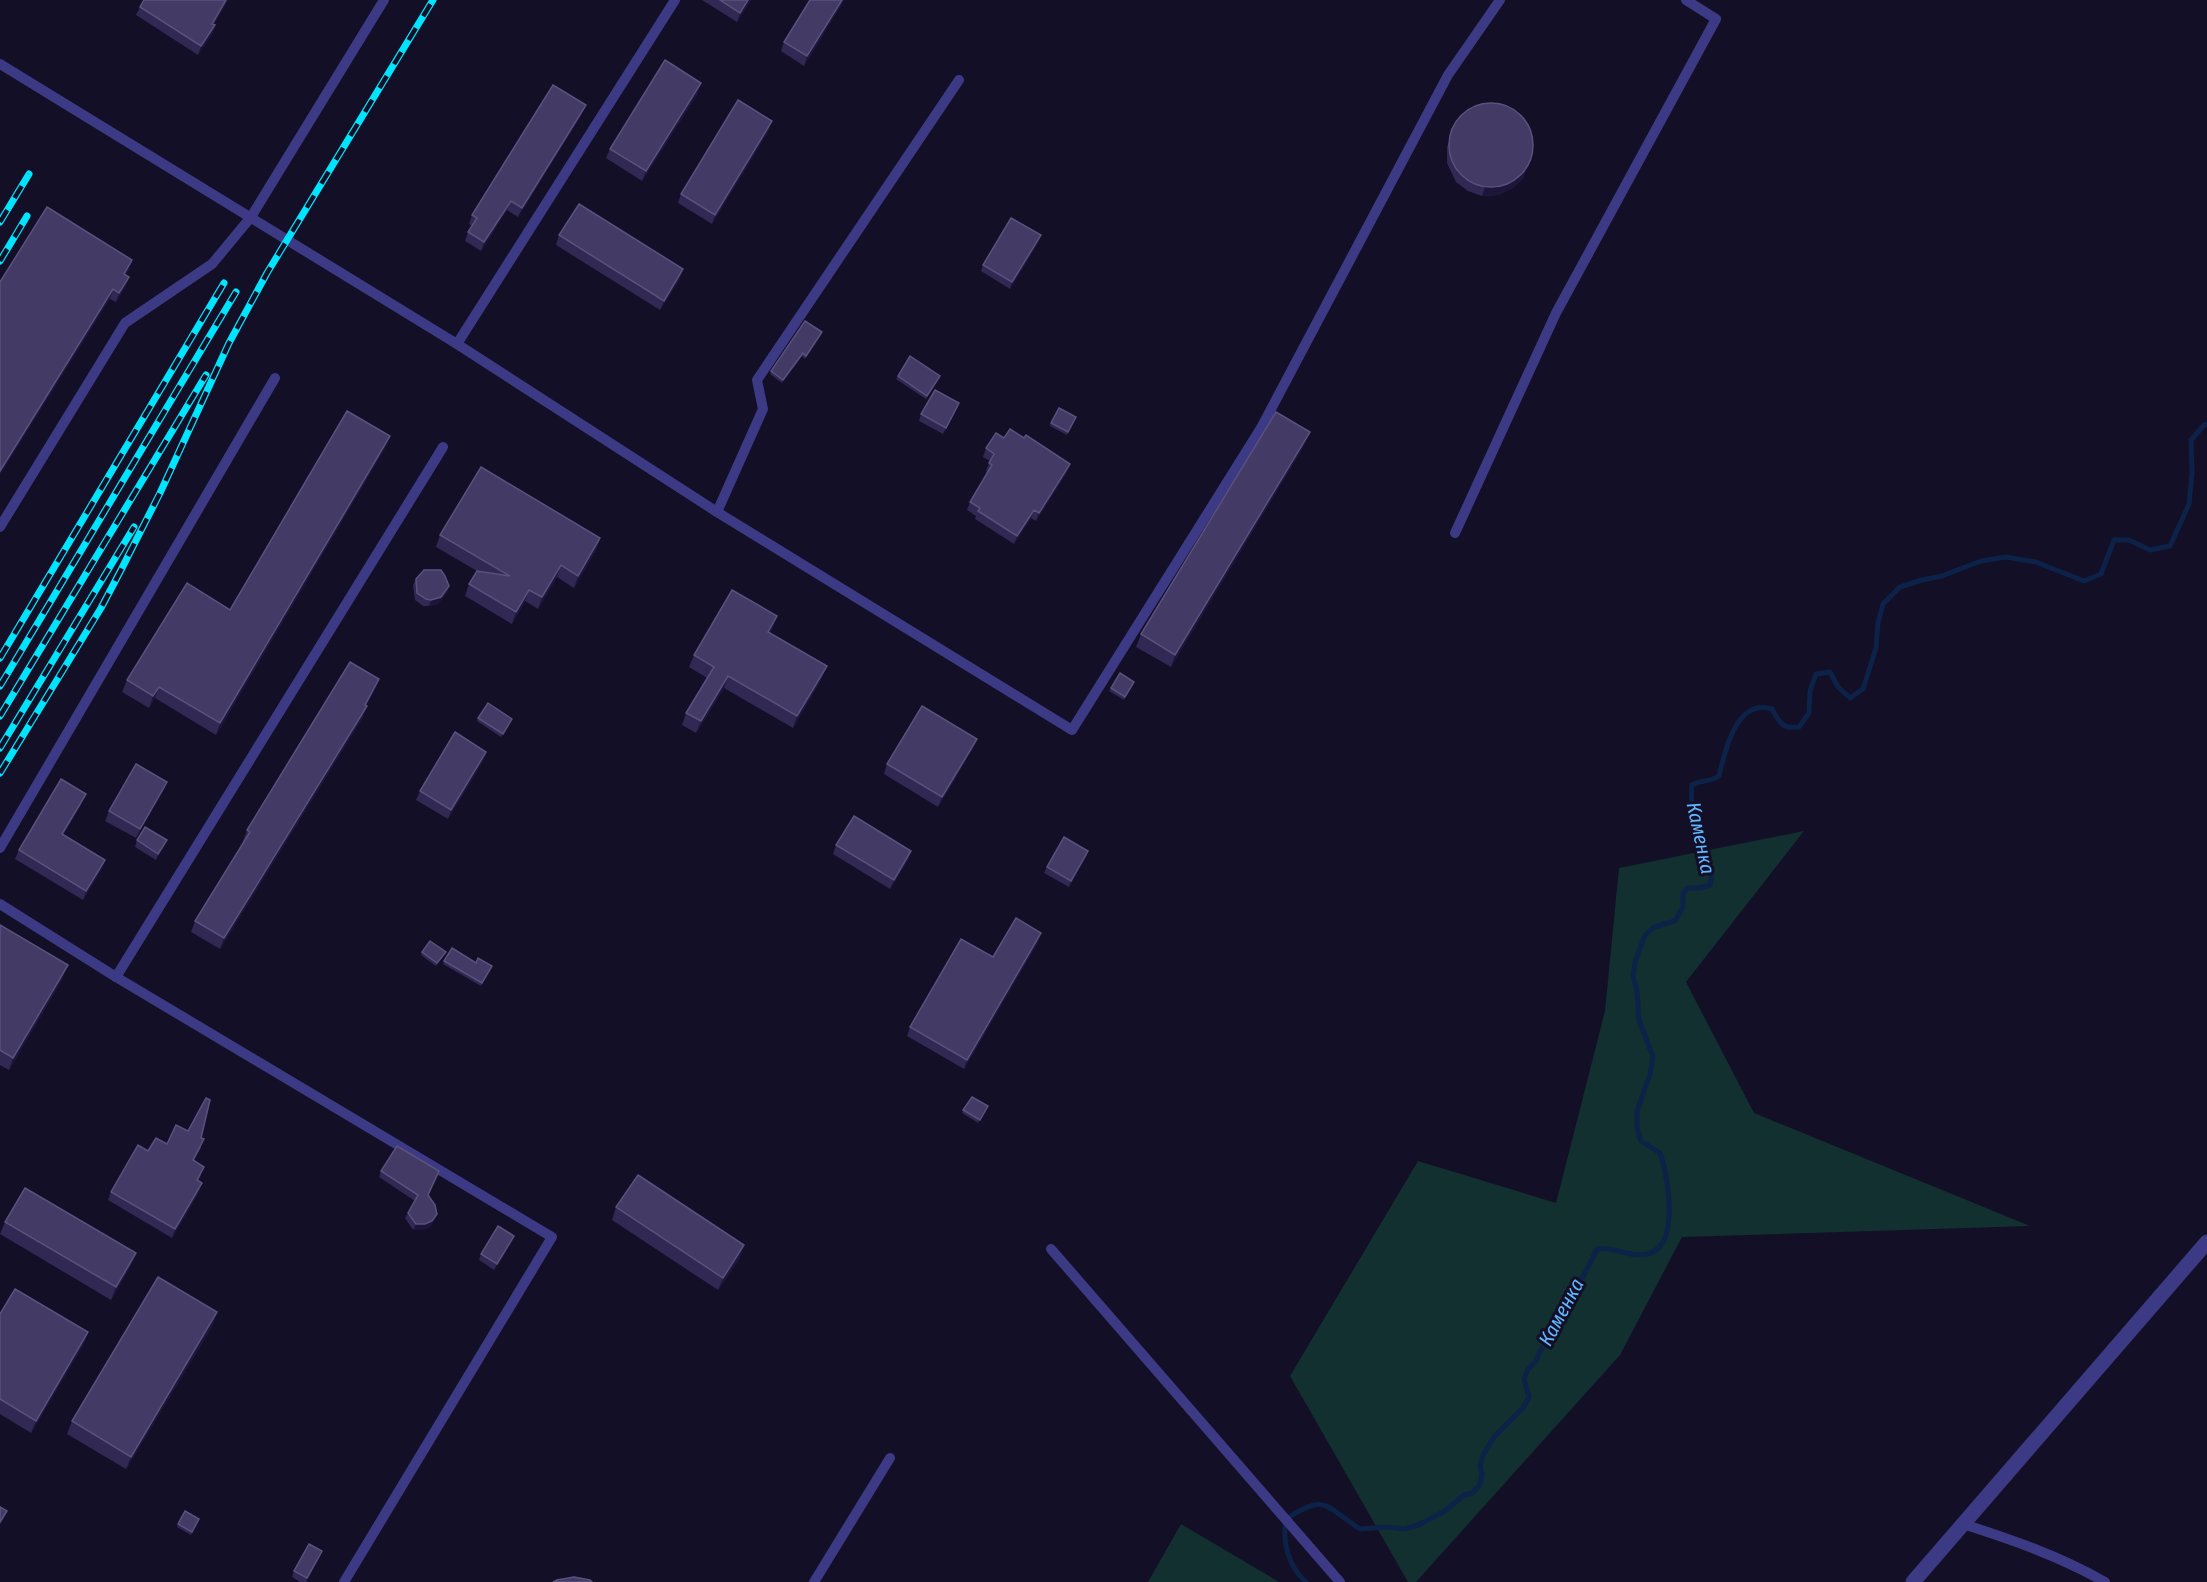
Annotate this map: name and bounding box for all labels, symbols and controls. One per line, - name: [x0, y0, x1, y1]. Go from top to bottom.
- water label: Каменка: [1682, 800, 1720, 876]
- water label: Каменка: [1533, 1274, 1589, 1350]

